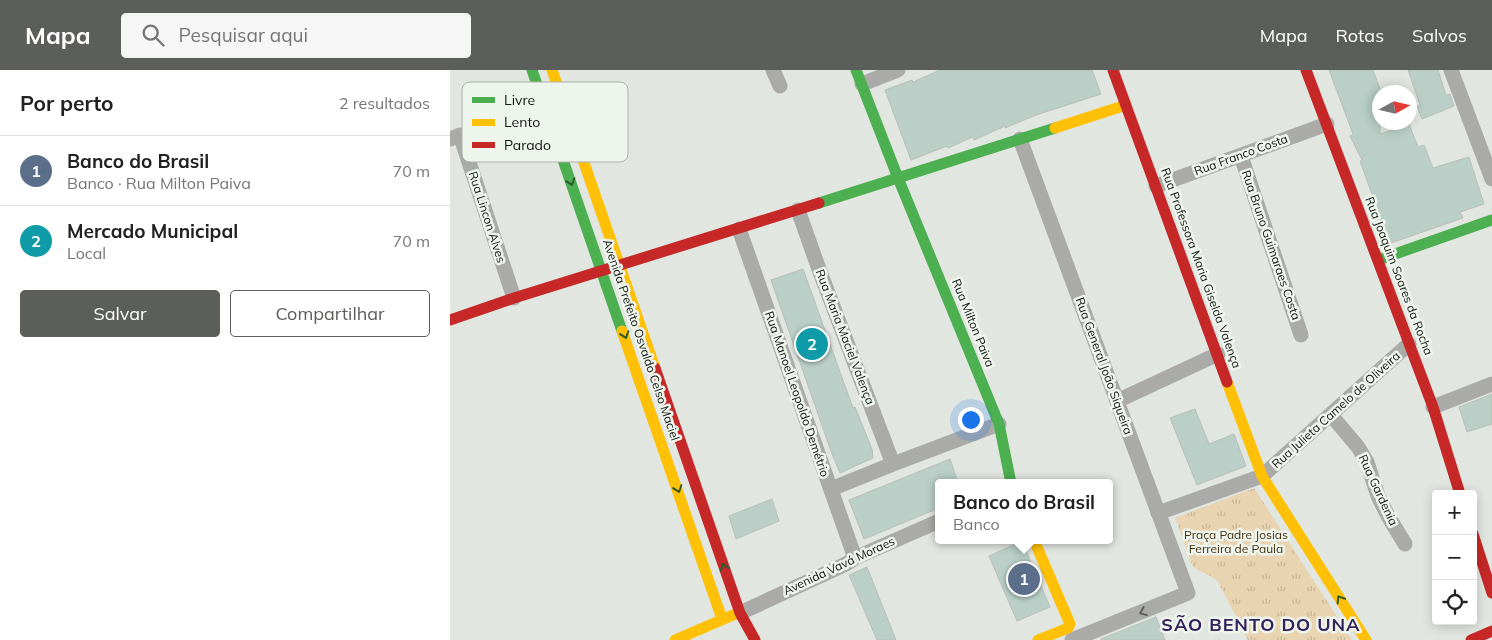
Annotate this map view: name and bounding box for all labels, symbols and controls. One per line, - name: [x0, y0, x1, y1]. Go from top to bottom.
- search box: [121, 13, 471, 58]
- text: Mapa: [25, 20, 91, 50]
- icon: search: [139, 21, 167, 49]
- text: Pesquisar aqui: [179, 23, 308, 47]
- text: Mapa: [1260, 24, 1308, 47]
- text: Rotas: [1336, 24, 1384, 47]
- text: Salvos: [1412, 24, 1467, 47]
- legend: [462, 82, 628, 162]
- north arrow: [1372, 85, 1417, 130]
- text: Por perto: [20, 90, 114, 116]
- text: Livre: [504, 91, 535, 109]
- text: 2 resultados: [339, 93, 430, 113]
- text: Lento: [504, 113, 540, 131]
- street label: Rua Franco Costa: [1192, 131, 1290, 178]
- text: Parado: [504, 136, 551, 154]
- text: Banco do Brasil: [67, 149, 209, 173]
- text: 1: [31, 161, 41, 181]
- text: 70 m: [393, 161, 430, 181]
- street label: Rua Professora Maria Giselda Valença: [1158, 166, 1245, 370]
- street label: Rua Bruno Guimaraes Costa: [1239, 168, 1304, 322]
- street label: Rua Lincon Alves: [466, 169, 509, 265]
- text: Banco · Rua Milton Paiva: [67, 173, 251, 193]
- one-way arrow: [565, 177, 575, 186]
- street label: Rua Joaquim Soares da Rocha: [1362, 195, 1437, 357]
- text: Mercado Municipal: [67, 219, 238, 243]
- text: 2: [31, 231, 41, 251]
- text: 70 m: [393, 231, 430, 251]
- street label: Avenida Prefeito Osvaldo Celso Maciel: [600, 237, 683, 443]
- text: Local: [67, 243, 106, 263]
- street label: Rua Maria Maciel Valença: [813, 267, 878, 407]
- street label: Rua Milton Paiva: [949, 277, 998, 369]
- button: Salvar: [20, 290, 220, 337]
- button: Compartilhar: [230, 290, 430, 337]
- street label: Rua General João Siqueira: [1073, 295, 1136, 437]
- street label: Rua Manoel Leopoldo Demétrio: [762, 309, 833, 479]
- pin: 2: [796, 325, 828, 363]
- one-way arrow: [619, 331, 629, 339]
- street label: Rua Julieta Camelo de Oliveira: [1268, 348, 1403, 471]
- your location: [958, 407, 984, 433]
- street label: Rua Gardenia: [1355, 452, 1401, 528]
- popup: [935, 479, 1113, 544]
- one-way arrow: [672, 484, 682, 493]
- text: Banco do Brasil: [953, 490, 1095, 514]
- map controls: [1432, 490, 1477, 625]
- button: +: [1432, 490, 1477, 535]
- text: Banco: [953, 514, 1000, 534]
- park label: Praça Padre Josias Ferreira de Paula: [1184, 527, 1288, 556]
- street label: Avenida Vavá Moraes: [781, 533, 897, 598]
- button: −: [1432, 535, 1477, 580]
- pin: 1: [1008, 560, 1040, 598]
- one-way arrow: [720, 563, 730, 571]
- button: locate: [1432, 580, 1477, 625]
- one-way arrow: [1336, 595, 1346, 604]
- one-way arrow: [1139, 605, 1148, 616]
- district label: SÃO BENTO DO UNA: [1161, 613, 1361, 636]

